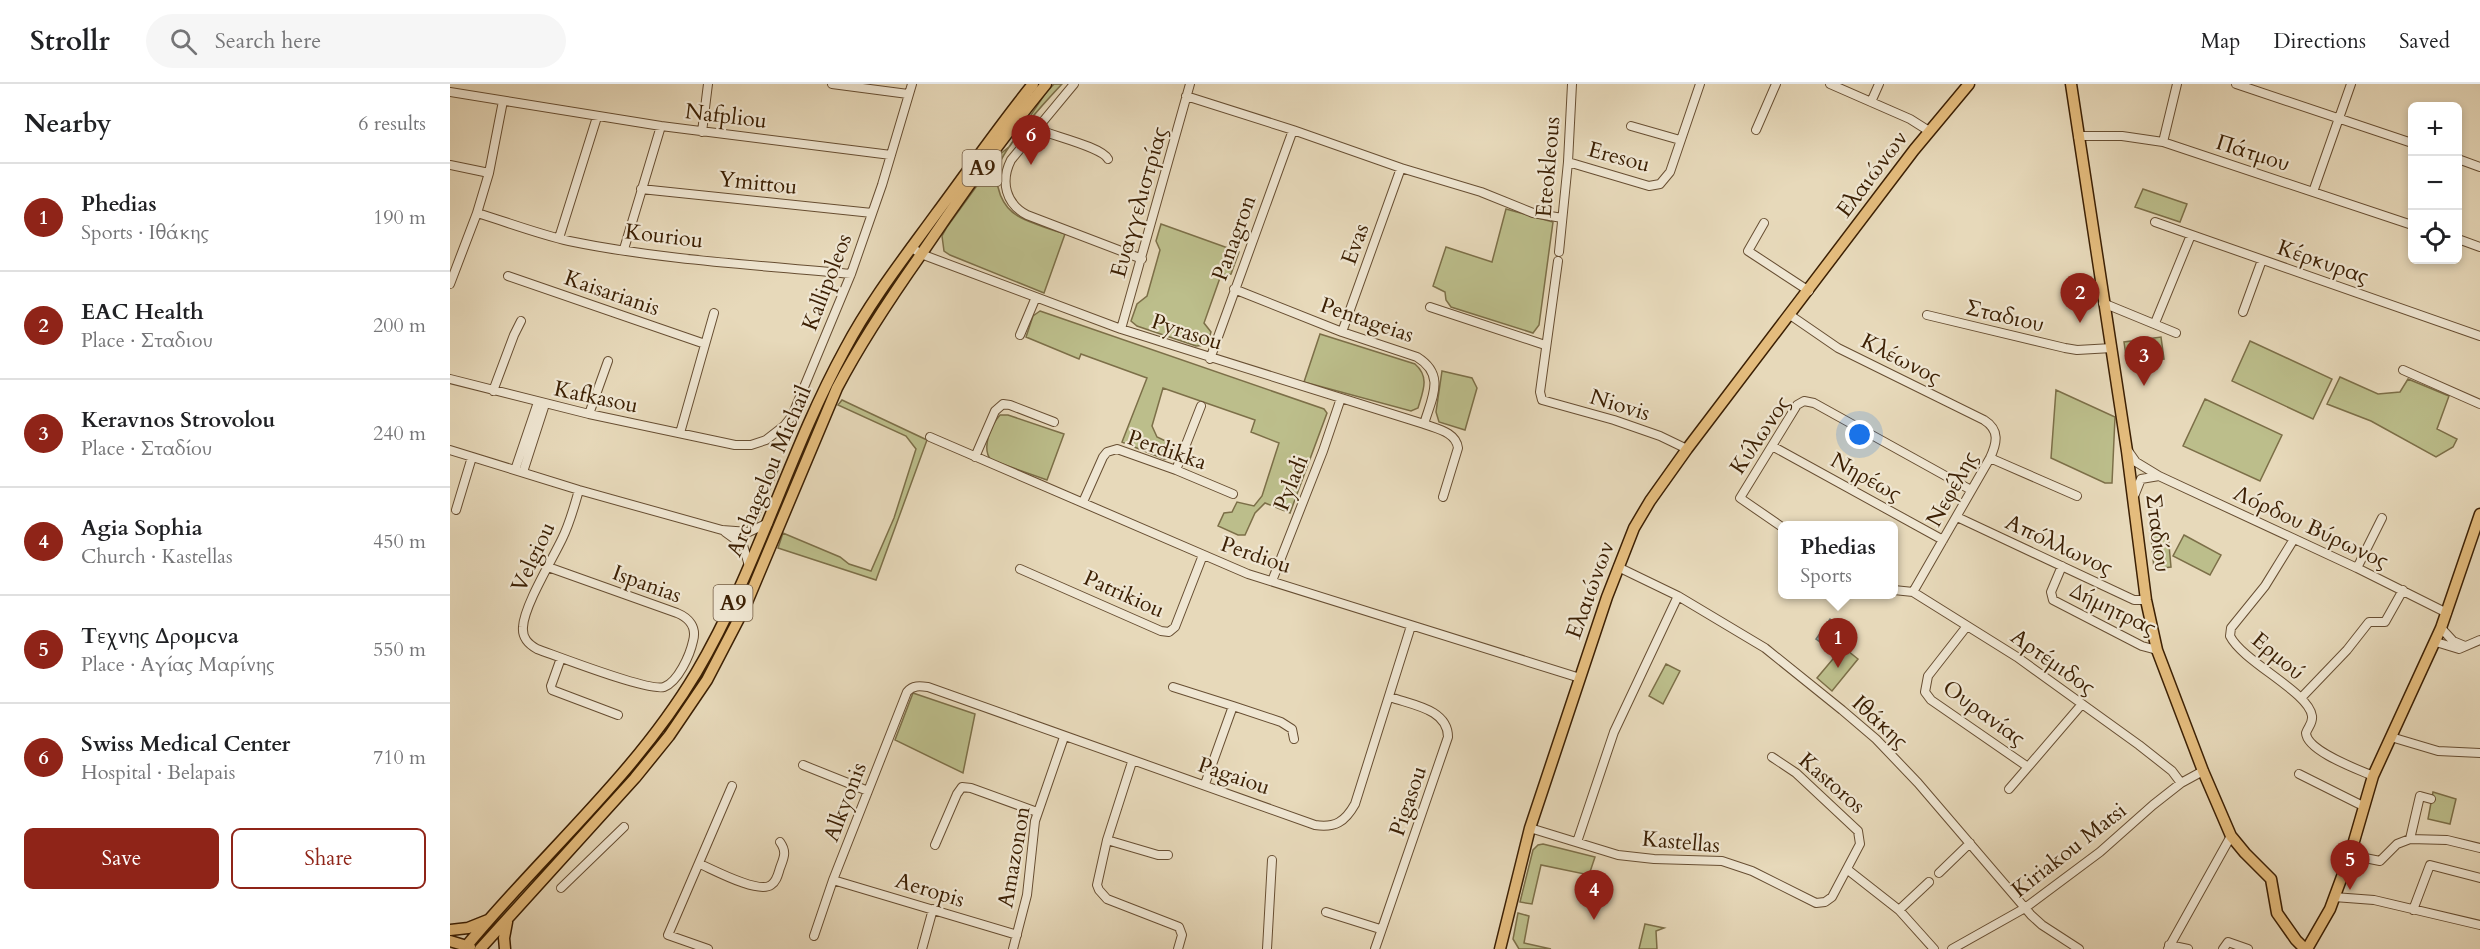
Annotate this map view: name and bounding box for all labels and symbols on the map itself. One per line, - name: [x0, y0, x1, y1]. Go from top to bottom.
- street label: Nafpliou: [683, 96, 769, 136]
- street label: Eteokleous: [1529, 115, 1567, 219]
- pin: 6: [1012, 116, 1050, 165]
- street label: Ευαγγελιστρίας: [1103, 123, 1175, 281]
- street label: Ελαιώνων: [1830, 124, 1915, 223]
- street label: Πάτμου: [2212, 127, 2294, 179]
- street label: Eresou: [1585, 134, 1653, 180]
- road number: A9: [962, 150, 1002, 186]
- street label: Ymittou: [717, 164, 799, 202]
- street label: Panagron: [1205, 190, 1264, 285]
- street label: Kouriou: [623, 216, 705, 256]
- street label: Evas: [1334, 219, 1376, 269]
- street label: Kallipoleos: [795, 229, 859, 335]
- street label: Κέρκυρας: [2273, 232, 2373, 292]
- street label: Kaisarianis: [560, 263, 664, 323]
- pin: 2: [2060, 274, 2100, 323]
- street label: Pentageias: [1316, 290, 1418, 350]
- street label: Σταδιου: [1963, 292, 2047, 340]
- street label: Pyrasou: [1147, 306, 1227, 358]
- street label: Κλέωνος: [1856, 326, 1946, 392]
- pin: 3: [2124, 336, 2164, 386]
- street label: Kafkasou: [551, 373, 641, 421]
- street label: Archagelou Michail: [719, 380, 819, 561]
- street label: Niovis: [1586, 382, 1654, 428]
- street label: Κύλωνος: [1723, 390, 1797, 480]
- your location: [1845, 420, 1874, 449]
- street label: Perdikka: [1123, 422, 1211, 478]
- street label: Νηρέως: [1825, 445, 1907, 509]
- street label: Νεφέλης: [1919, 446, 1985, 532]
- street label: Pyladi: [1266, 451, 1316, 515]
- street label: Λόρδου Βύρωνος: [2229, 478, 2393, 576]
- street label: Σταδίου: [2138, 492, 2178, 574]
- street label: Απόλλωνος: [2000, 507, 2118, 583]
- street label: Velgiou: [504, 517, 562, 597]
- street label: Perdiou: [1217, 529, 1295, 581]
- street label: Ελαιώνων: [1559, 537, 1621, 643]
- street label: Ispanias: [608, 558, 686, 610]
- street label: Patrikiou: [1079, 563, 1169, 625]
- street label: Δήμητρας: [2065, 575, 2161, 643]
- road number: A9: [714, 585, 752, 621]
- pin: 1: [1818, 618, 1858, 668]
- street label: Αρτέμιδος: [2005, 622, 2101, 702]
- street label: Ερμού: [2245, 625, 2311, 687]
- street label: Ουρανίας: [1937, 673, 2031, 753]
- street label: Ιθάκης: [1845, 688, 1915, 756]
- street label: Kastoros: [1792, 746, 1872, 820]
- street label: Pagaiou: [1194, 750, 1274, 802]
- street label: Alkyonis: [816, 758, 874, 846]
- street label: Pigasou: [1382, 762, 1434, 840]
- street label: Kiriakou Matsi: [2005, 795, 2133, 905]
- street label: Amazonon: [990, 803, 1038, 910]
- street label: Kastellas: [1641, 824, 1721, 860]
- pin: 5: [2330, 840, 2370, 890]
- street label: Aeropis: [892, 865, 968, 915]
- pin: 4: [1574, 870, 1614, 920]

